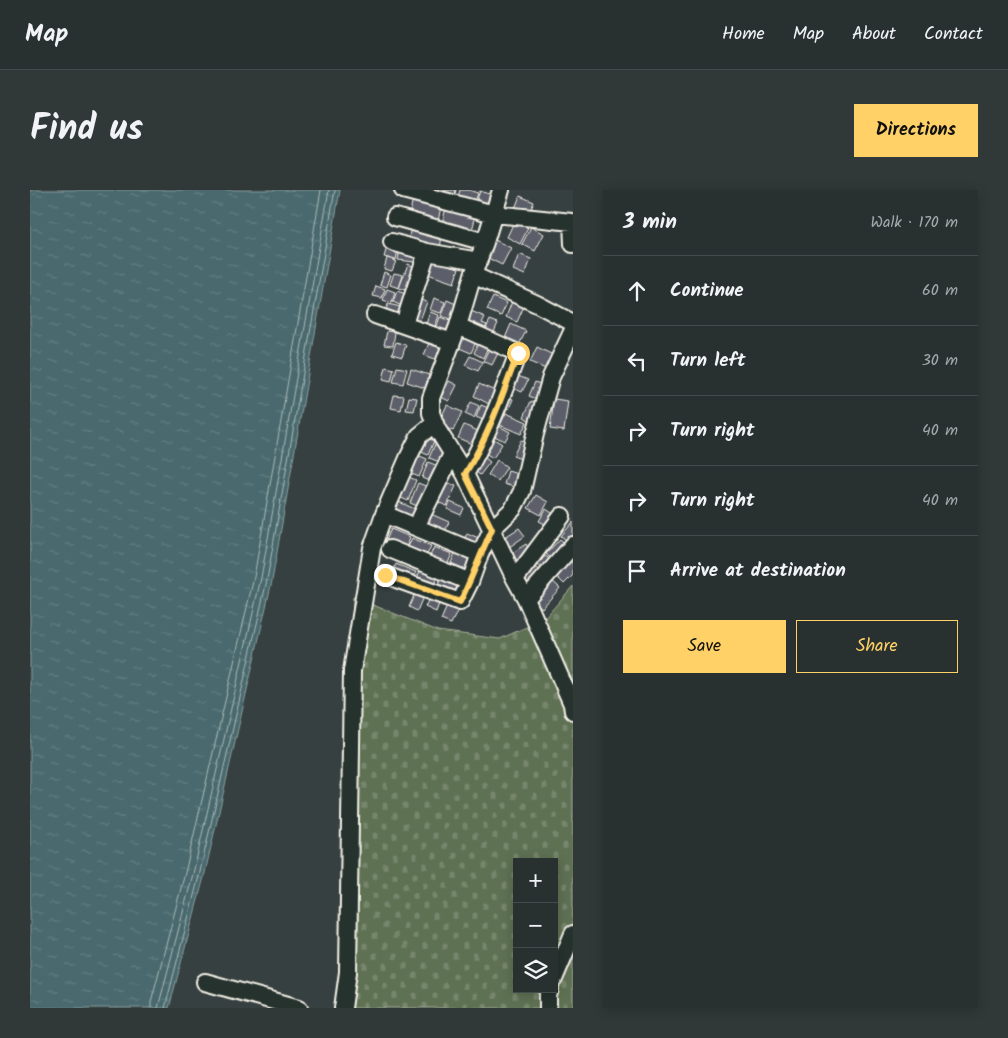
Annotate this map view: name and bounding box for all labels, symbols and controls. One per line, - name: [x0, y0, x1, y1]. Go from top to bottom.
- text: Map: [25, 15, 68, 54]
- text: Home: [722, 20, 765, 49]
- text: Map: [793, 20, 824, 49]
- text: About: [852, 20, 896, 49]
- text: Contact: [924, 20, 983, 49]
- text: Find us: [30, 102, 143, 158]
- button: Directions: [854, 104, 978, 157]
- text: 3 min: [623, 206, 677, 239]
- text: Walk · 170 m: [870, 210, 958, 235]
- text: Continue: [670, 276, 743, 306]
- icon: ahead: [623, 277, 651, 305]
- text: 60 m: [922, 278, 958, 303]
- route start: [507, 342, 530, 365]
- text: Turn left: [670, 346, 745, 376]
- icon: left: [623, 347, 651, 375]
- text: 30 m: [922, 348, 958, 373]
- text: Turn right: [670, 416, 755, 446]
- icon: right: [623, 417, 651, 445]
- text: 40 m: [922, 418, 958, 443]
- text: Turn right: [670, 486, 755, 516]
- icon: right: [623, 487, 651, 515]
- text: 40 m: [922, 488, 958, 513]
- text: Arrive at destination: [670, 556, 846, 586]
- icon: arrive: [623, 557, 651, 585]
- route end: [374, 564, 397, 587]
- button: Save: [623, 620, 786, 673]
- button: Share: [796, 620, 958, 673]
- map controls: [513, 858, 558, 993]
- button: +: [513, 858, 558, 903]
- button: −: [513, 903, 558, 948]
- button: layers: [513, 948, 558, 993]

